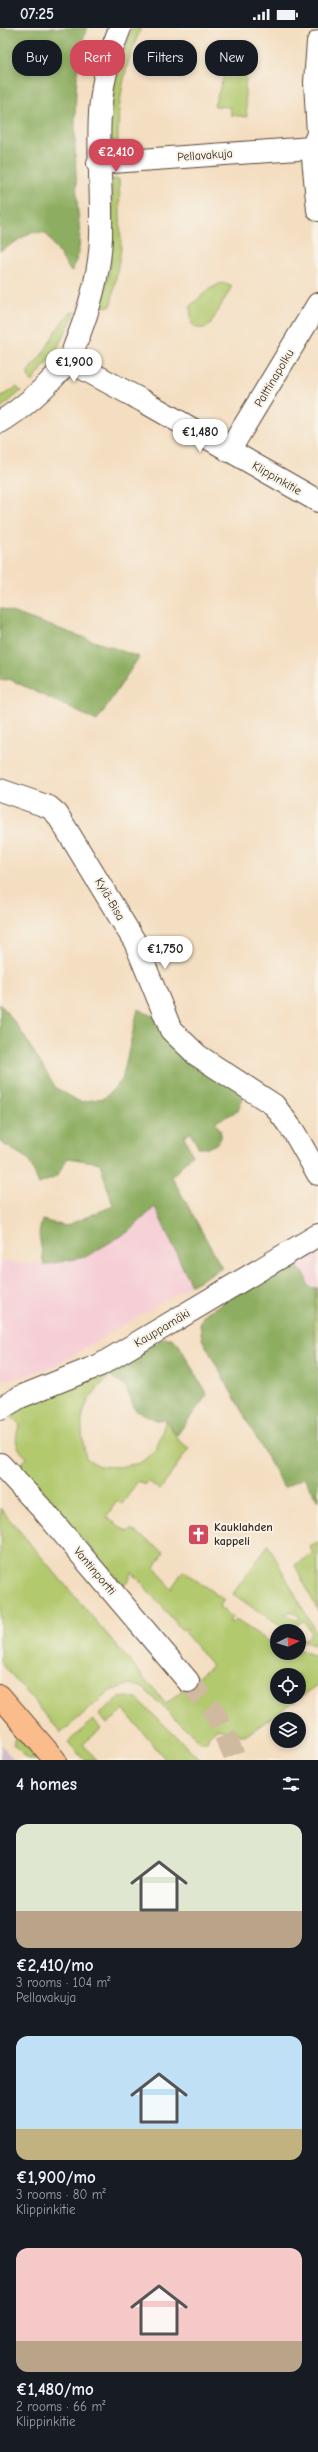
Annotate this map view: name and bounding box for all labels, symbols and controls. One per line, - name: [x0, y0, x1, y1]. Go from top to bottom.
- text: 07:25: [20, 5, 54, 23]
- chip: Buy: [12, 40, 62, 76]
- chip: Rent: [70, 40, 125, 76]
- chip: Filters: [133, 40, 197, 76]
- chip: New: [205, 40, 258, 76]
- pin: €2,410: [83, 139, 149, 173]
- text: €2,410: [98, 144, 134, 159]
- street label: Pellavakuja: [177, 146, 233, 164]
- street label: Palttinapolku: [251, 347, 297, 409]
- pin: €1,900: [41, 349, 107, 383]
- text: €1,900: [55, 354, 93, 369]
- pin: €1,480: [167, 419, 233, 453]
- text: €1,480: [182, 424, 218, 439]
- street label: Klippinkitie: [250, 458, 304, 498]
- street label: Kylä-Bisa: [92, 875, 128, 923]
- pin: €1,750: [132, 936, 198, 970]
- text: €1,750: [147, 941, 183, 956]
- street label: Kauppamäki: [132, 1306, 192, 1350]
- place label: Kauklahden kappeli: [214, 1520, 273, 1548]
- church icon: Kauklahden kappeli: [185, 1521, 211, 1547]
- street label: Vantinportti: [71, 1544, 119, 1598]
- north arrow: [270, 1624, 306, 1660]
- map controls: [270, 1624, 306, 1748]
- button: locate: [270, 1668, 306, 1704]
- button: layers: [270, 1712, 306, 1748]
- icon: filters: [280, 1773, 302, 1795]
- text: 4 homes: [16, 1775, 77, 1794]
- icon: home: [123, 1850, 195, 1922]
- text: €2,410/mo: [16, 1956, 94, 1975]
- text: 3 rooms · 104 m²: [16, 1975, 110, 1990]
- text: Pellavakuja: [16, 1990, 76, 2005]
- icon: home: [123, 2062, 195, 2134]
- text: €1,900/mo: [16, 2168, 96, 2187]
- text: 3 rooms · 80 m²: [16, 2187, 106, 2202]
- text: Klippinkitie: [16, 2202, 75, 2217]
- icon: home: [123, 2274, 195, 2346]
- text: €1,480/mo: [16, 2380, 94, 2399]
- text: 2 rooms · 66 m²: [16, 2399, 105, 2414]
- text: Klippinkitie: [16, 2414, 75, 2429]

